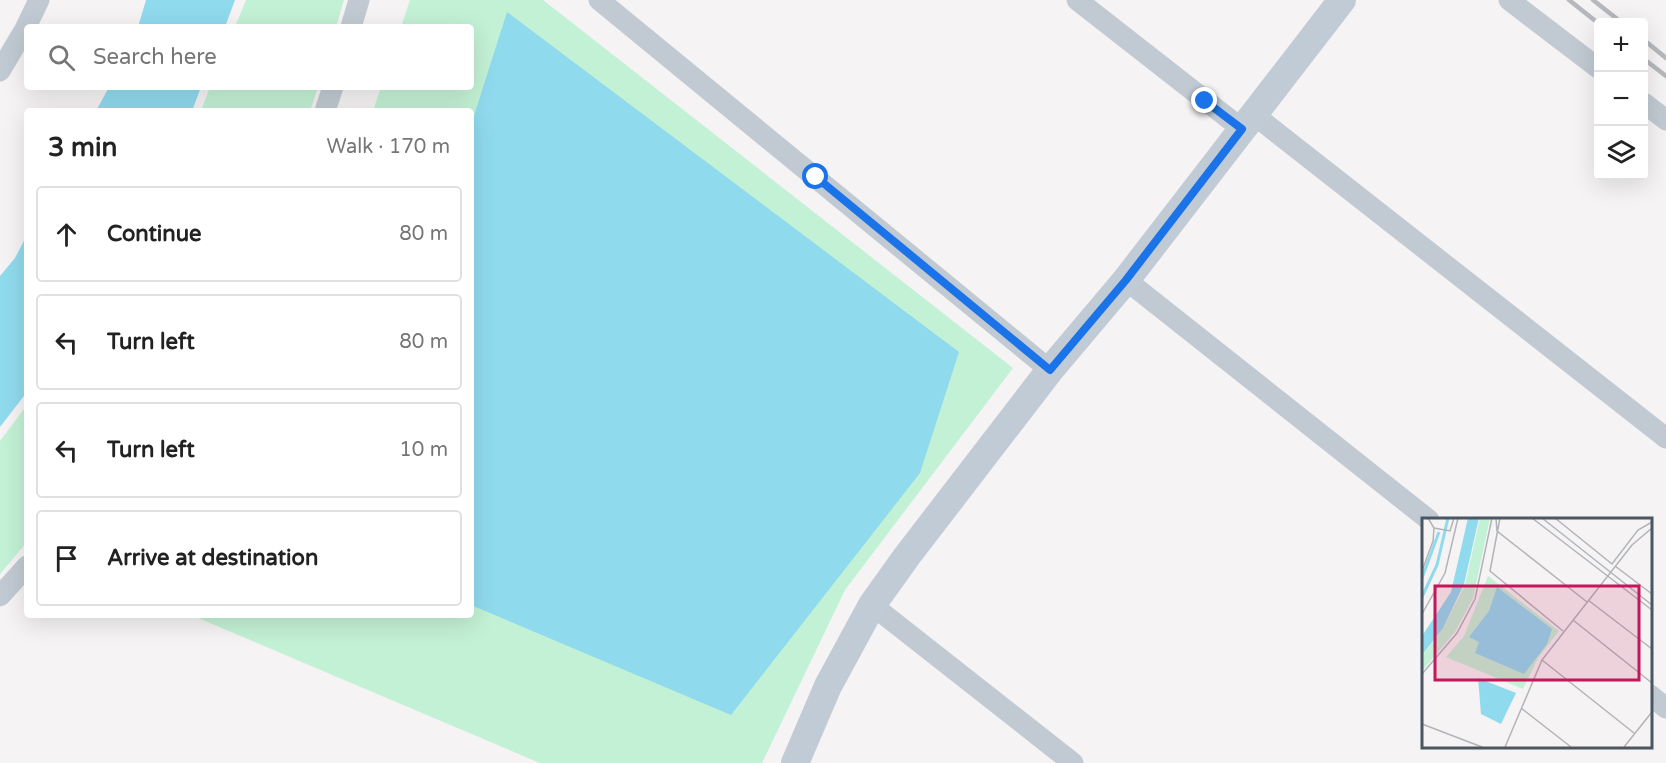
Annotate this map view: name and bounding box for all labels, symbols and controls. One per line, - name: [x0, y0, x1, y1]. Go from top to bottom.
- map controls: [1594, 18, 1648, 180]
- button: +: [1594, 18, 1648, 72]
- search box: [24, 24, 474, 90]
- icon: search: [45, 41, 78, 74]
- text: Search here: [93, 44, 217, 70]
- button: −: [1594, 72, 1648, 126]
- route end: [1191, 87, 1217, 113]
- button: layers: [1594, 126, 1648, 180]
- text: 3 min: [48, 132, 117, 163]
- text: Walk · 170 m: [327, 135, 450, 159]
- route start: [802, 163, 828, 189]
- icon: ahead: [50, 218, 83, 251]
- text: Continue: [107, 221, 202, 247]
- text: 80 m: [399, 222, 448, 246]
- icon: left: [50, 326, 83, 359]
- text: Turn left: [107, 329, 195, 355]
- text: 80 m: [399, 330, 448, 354]
- icon: left: [50, 434, 83, 467]
- text: Turn left: [107, 437, 195, 463]
- text: 10 m: [399, 438, 448, 462]
- inset map: [1422, 518, 1651, 748]
- icon: arrive: [50, 542, 83, 575]
- text: Arrive at destination: [107, 545, 318, 571]

